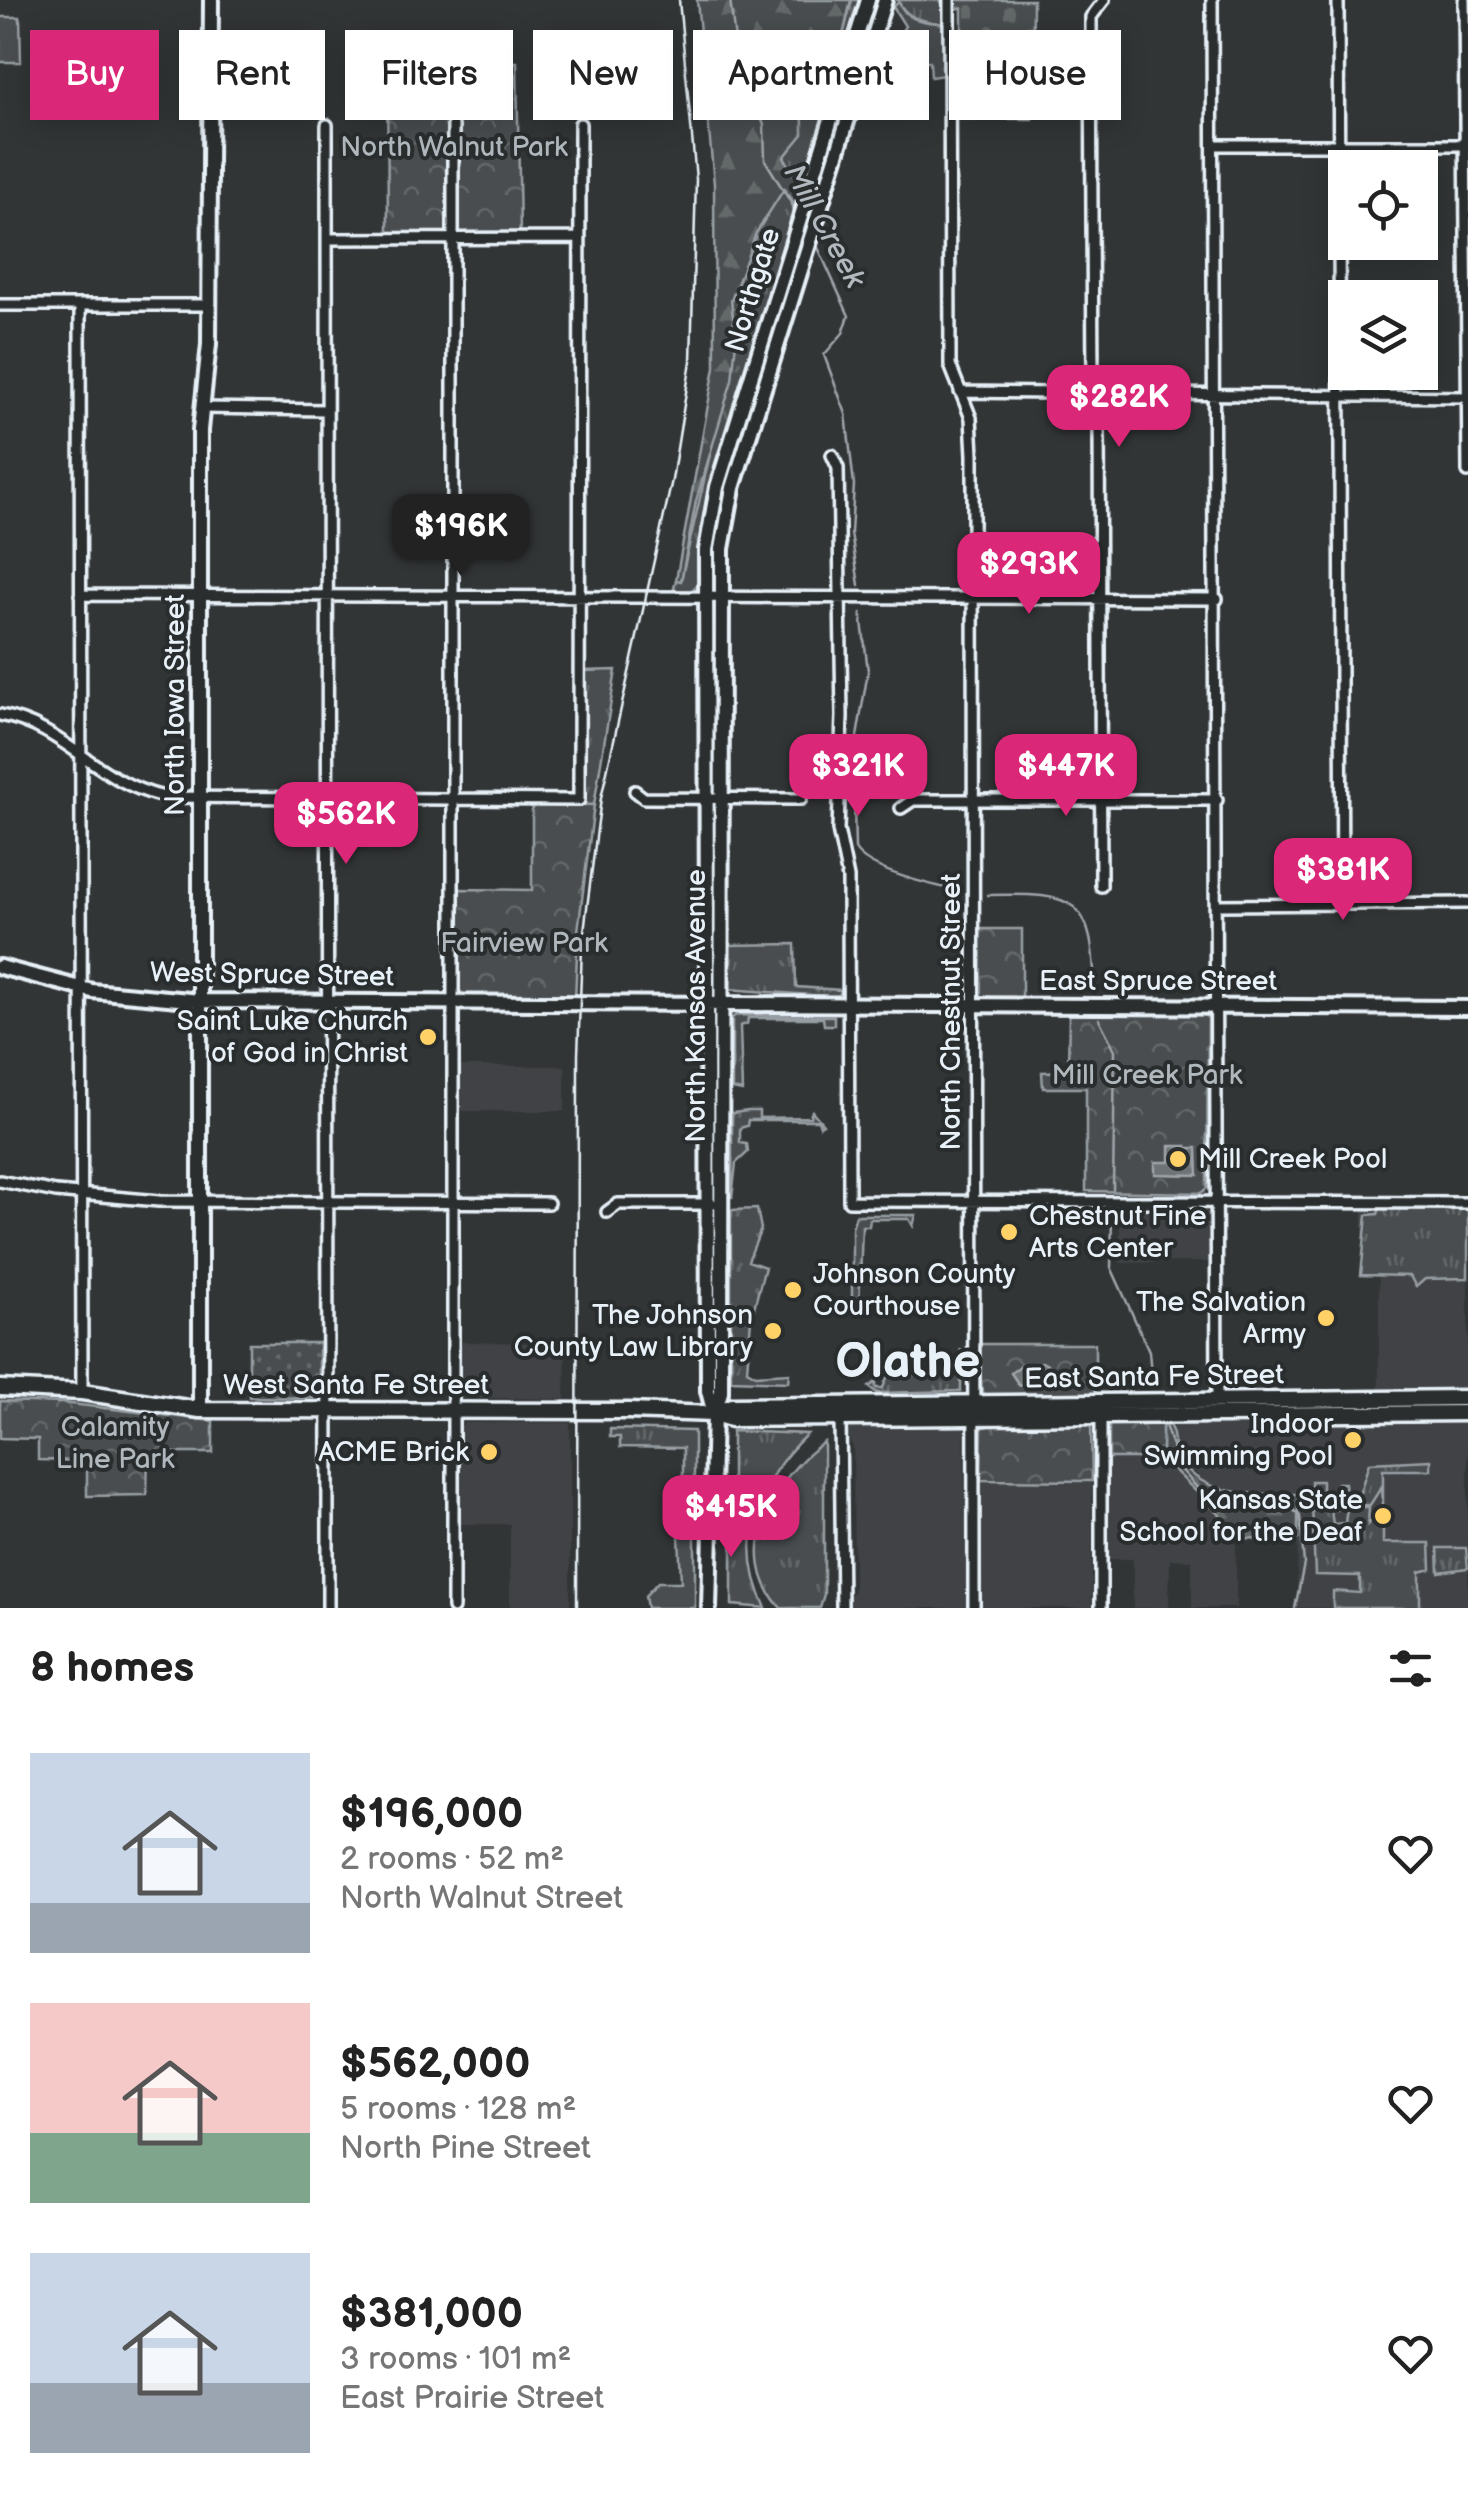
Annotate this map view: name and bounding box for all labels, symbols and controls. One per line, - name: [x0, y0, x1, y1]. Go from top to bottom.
- chip: Buy: [30, 30, 159, 120]
- chip: Rent: [179, 30, 325, 120]
- chip: Filters: [345, 30, 513, 120]
- chip: New: [533, 30, 673, 120]
- chip: Apartment: [693, 30, 929, 120]
- chip: House: [949, 30, 1121, 120]
- park label: North Walnut Park: [340, 131, 568, 164]
- map controls: [1328, 150, 1438, 390]
- button: locate: [1328, 150, 1438, 260]
- water label: Mill Creek: [775, 158, 873, 295]
- street label: Northgate: [719, 224, 787, 356]
- button: layers: [1328, 280, 1438, 390]
- pin: $282K: [1049, 365, 1189, 450]
- text: $282K: [1069, 378, 1169, 417]
- pin: $196K: [391, 494, 531, 579]
- text: $196K: [414, 507, 508, 546]
- pin: $293K: [959, 532, 1099, 617]
- text: $293K: [979, 545, 1079, 584]
- street label: North Iowa Street: [159, 594, 192, 816]
- pin: $321K: [788, 734, 928, 819]
- pin: $447K: [996, 734, 1136, 819]
- text: $321K: [811, 747, 905, 786]
- text: $447K: [1017, 747, 1115, 786]
- pin: $562K: [276, 782, 416, 867]
- text: $562K: [296, 795, 396, 834]
- pin: $381K: [1273, 838, 1413, 923]
- text: $381K: [1296, 851, 1390, 890]
- street label: North Kansas Avenue: [680, 869, 713, 1143]
- street label: North Chestnut Street: [935, 873, 968, 1151]
- park label: Fairview Park: [440, 927, 608, 960]
- street label: West Spruce Street: [150, 956, 395, 994]
- street label: East Spruce Street: [1039, 965, 1277, 998]
- place label: Saint Luke Church of God in Christ: [177, 1005, 408, 1070]
- marker: Saint Luke Church of God in Christ: [417, 1026, 439, 1048]
- park label: Mill Creek Park: [1052, 1059, 1243, 1092]
- place label: Mill Creek Pool: [1198, 1143, 1387, 1176]
- marker: Mill Creek Pool: [1167, 1148, 1189, 1170]
- place label: Chestnut Fine Arts Center: [1029, 1200, 1207, 1265]
- marker: Chestnut Fine Arts Center: [998, 1221, 1020, 1243]
- place label: Johnson County Courthouse: [813, 1258, 1016, 1323]
- marker: Johnson County Courthouse: [782, 1279, 804, 1301]
- place label: The Salvation Army: [1136, 1286, 1306, 1351]
- place label: The Johnson County Law Library: [514, 1299, 753, 1364]
- marker: The Salvation Army: [1315, 1307, 1337, 1329]
- marker: The Johnson County Law Library: [762, 1320, 784, 1342]
- district label: Olathe: [836, 1334, 980, 1391]
- street label: East Santa Fe Street: [1024, 1358, 1285, 1396]
- street label: West Santa Fe Street: [223, 1369, 489, 1402]
- place label: Indoor Swimming Pool: [1144, 1408, 1334, 1473]
- park label: Calamity Line Park: [56, 1411, 175, 1476]
- marker: Indoor Swimming Pool: [1342, 1429, 1364, 1451]
- place label: ACME Brick: [318, 1436, 469, 1469]
- marker: ACME Brick: [478, 1441, 500, 1463]
- pin: $415K: [661, 1475, 801, 1560]
- place label: Kansas State School for the Deaf: [1120, 1484, 1363, 1549]
- text: $415K: [685, 1488, 778, 1527]
- marker: Kansas State School for the Deaf: [1372, 1505, 1394, 1527]
- icon: filters: [1383, 1641, 1438, 1696]
- text: 8 homes: [30, 1643, 194, 1694]
- text: $196,000: [340, 1789, 523, 1840]
- icon: home: [110, 1793, 230, 1913]
- icon: heart: [1383, 1826, 1438, 1881]
- text: 2 rooms · 52 m²: [340, 1840, 564, 1879]
- text: North Walnut Street: [340, 1879, 623, 1918]
- text: $562,000: [340, 2039, 530, 2090]
- icon: home: [110, 2043, 230, 2163]
- icon: heart: [1383, 2076, 1438, 2131]
- text: 5 rooms · 128 m²: [340, 2090, 576, 2129]
- text: North Pine Street: [340, 2129, 591, 2168]
- text: $381,000: [340, 2289, 523, 2340]
- icon: home: [110, 2293, 230, 2413]
- icon: heart: [1383, 2326, 1438, 2381]
- text: 3 rooms · 101 m²: [340, 2340, 571, 2379]
- text: East Prairie Street: [340, 2379, 604, 2418]

